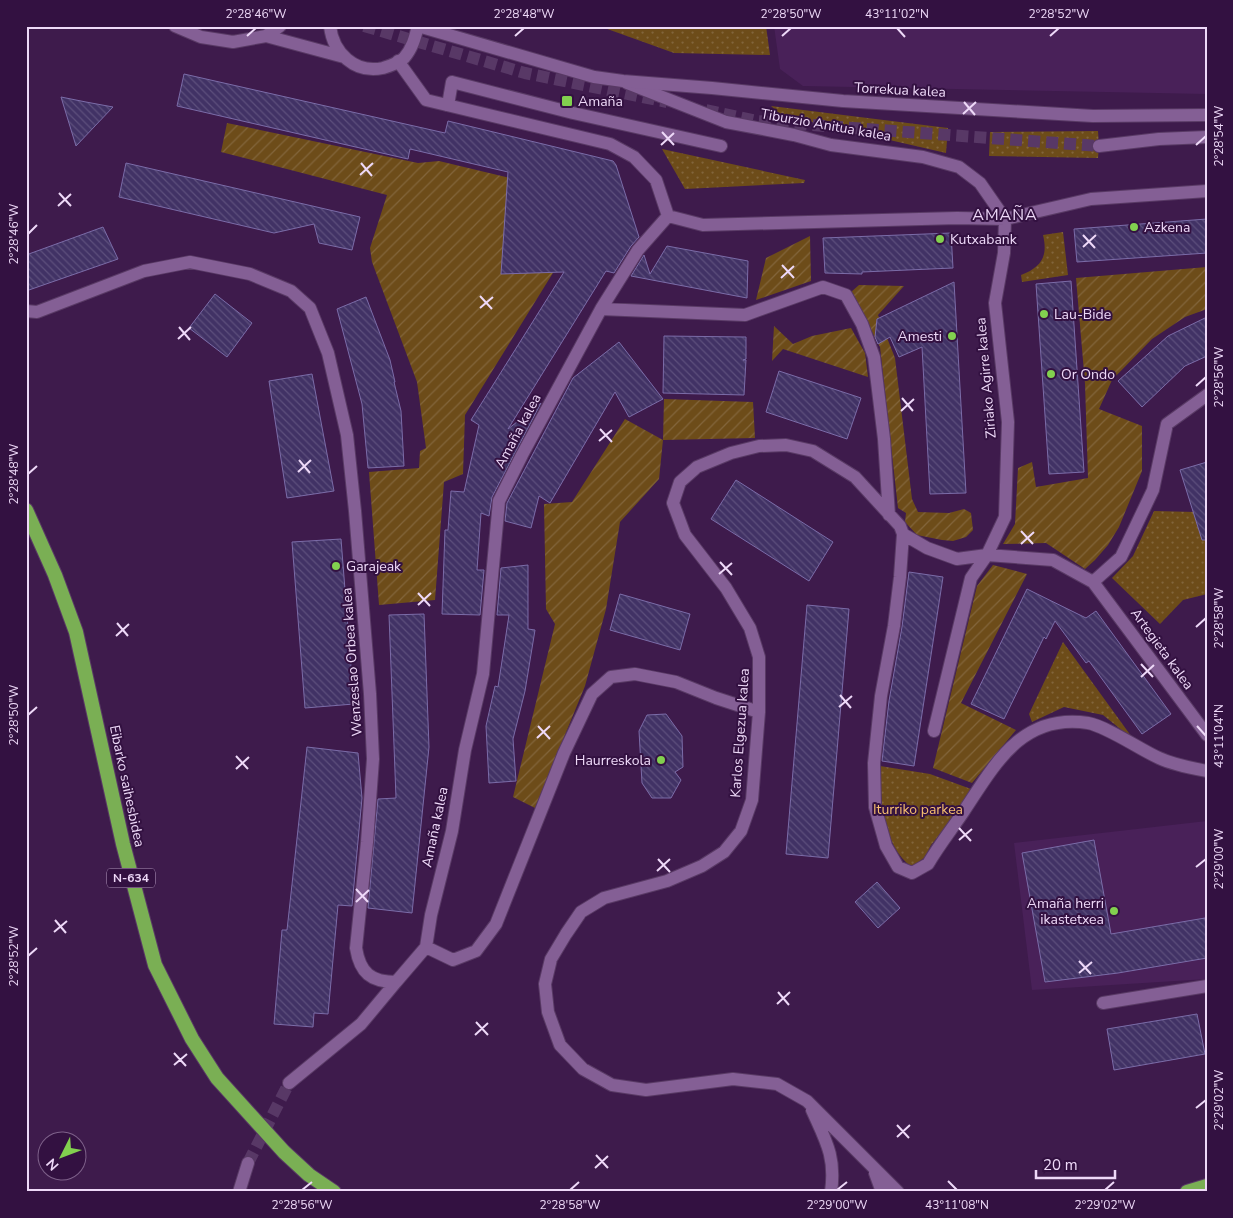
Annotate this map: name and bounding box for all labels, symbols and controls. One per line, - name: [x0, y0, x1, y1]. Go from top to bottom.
- text: 2°28'46"W: [225, 6, 287, 22]
- text: 2°28'48"W: [493, 6, 555, 22]
- text: 2°28'50"W: [760, 6, 822, 22]
- text: 43°11'02"N: [865, 6, 929, 22]
- text: 2°28'52"W: [1028, 6, 1090, 22]
- street label: Torrekua kalea: [854, 78, 946, 102]
- place label: Amaña: [578, 92, 623, 111]
- marker: Amaña: [560, 94, 574, 108]
- street label: Tiburzio Anitua kalea: [759, 104, 893, 146]
- text: 2°28'54"W: [1211, 105, 1227, 167]
- text: 2°28'46"W: [6, 203, 22, 265]
- district label: AMAÑA: [972, 204, 1038, 226]
- place label: Azkena: [1144, 218, 1190, 237]
- marker: Azkena: [1128, 221, 1140, 233]
- place label: Kutxabank: [950, 230, 1018, 249]
- marker: Kutxabank: [934, 233, 946, 245]
- place label: Lau-Bide: [1054, 305, 1111, 324]
- marker: Lau-Bide: [1038, 308, 1050, 320]
- street label: Ziriako Agirre kalea: [971, 317, 1001, 439]
- place label: Amesti: [898, 327, 942, 346]
- marker: Amesti: [946, 330, 958, 342]
- text: 2°28'56"W: [1211, 346, 1227, 408]
- place label: Or Ondo: [1061, 365, 1115, 384]
- marker: Or Ondo: [1045, 368, 1057, 380]
- street label: Amaña kalea: [490, 390, 546, 472]
- text: 2°28'48"W: [6, 443, 22, 505]
- place label: Garajeak: [346, 557, 402, 576]
- marker: Garajeak: [330, 560, 342, 572]
- street label: Wenzeslao Orbea kalea: [337, 587, 367, 737]
- text: 2°28'58"W: [1211, 587, 1227, 649]
- street label: Artegieta kalea: [1126, 605, 1198, 693]
- street label: Karlos Elgezua kalea: [726, 668, 754, 798]
- text: 2°28'50"W: [6, 684, 22, 746]
- text: 43°11'04"N: [1211, 704, 1227, 768]
- street label: Eibarko saihesbidea: [105, 723, 149, 849]
- place label: Haurreskola: [575, 751, 651, 770]
- marker: Haurreskola: [655, 754, 667, 766]
- street label: Amaña kalea: [417, 785, 453, 869]
- park label: Iturriko parkea: [873, 800, 963, 819]
- text: 2°29'00"W: [1211, 828, 1227, 890]
- road number: N-634: [107, 868, 155, 888]
- place label: Amaña herri ikastetxea: [1027, 894, 1104, 929]
- marker: Amaña herri ikastetxea: [1108, 905, 1120, 917]
- text: 2°28'52"W: [6, 925, 22, 987]
- text: 2°29'02"W: [1211, 1069, 1227, 1131]
- north arrow: [38, 1130, 88, 1180]
- scale bar: [1036, 1148, 1114, 1180]
- text: N: [42, 1154, 63, 1175]
- text: 20 m: [1043, 1155, 1078, 1175]
- text: 2°28'56"W: [271, 1197, 333, 1213]
- text: 2°28'58"W: [539, 1197, 601, 1213]
- text: 2°29'00"W: [806, 1197, 868, 1213]
- text: 43°11'08"N: [925, 1197, 989, 1213]
- text: 2°29'02"W: [1074, 1197, 1136, 1213]

